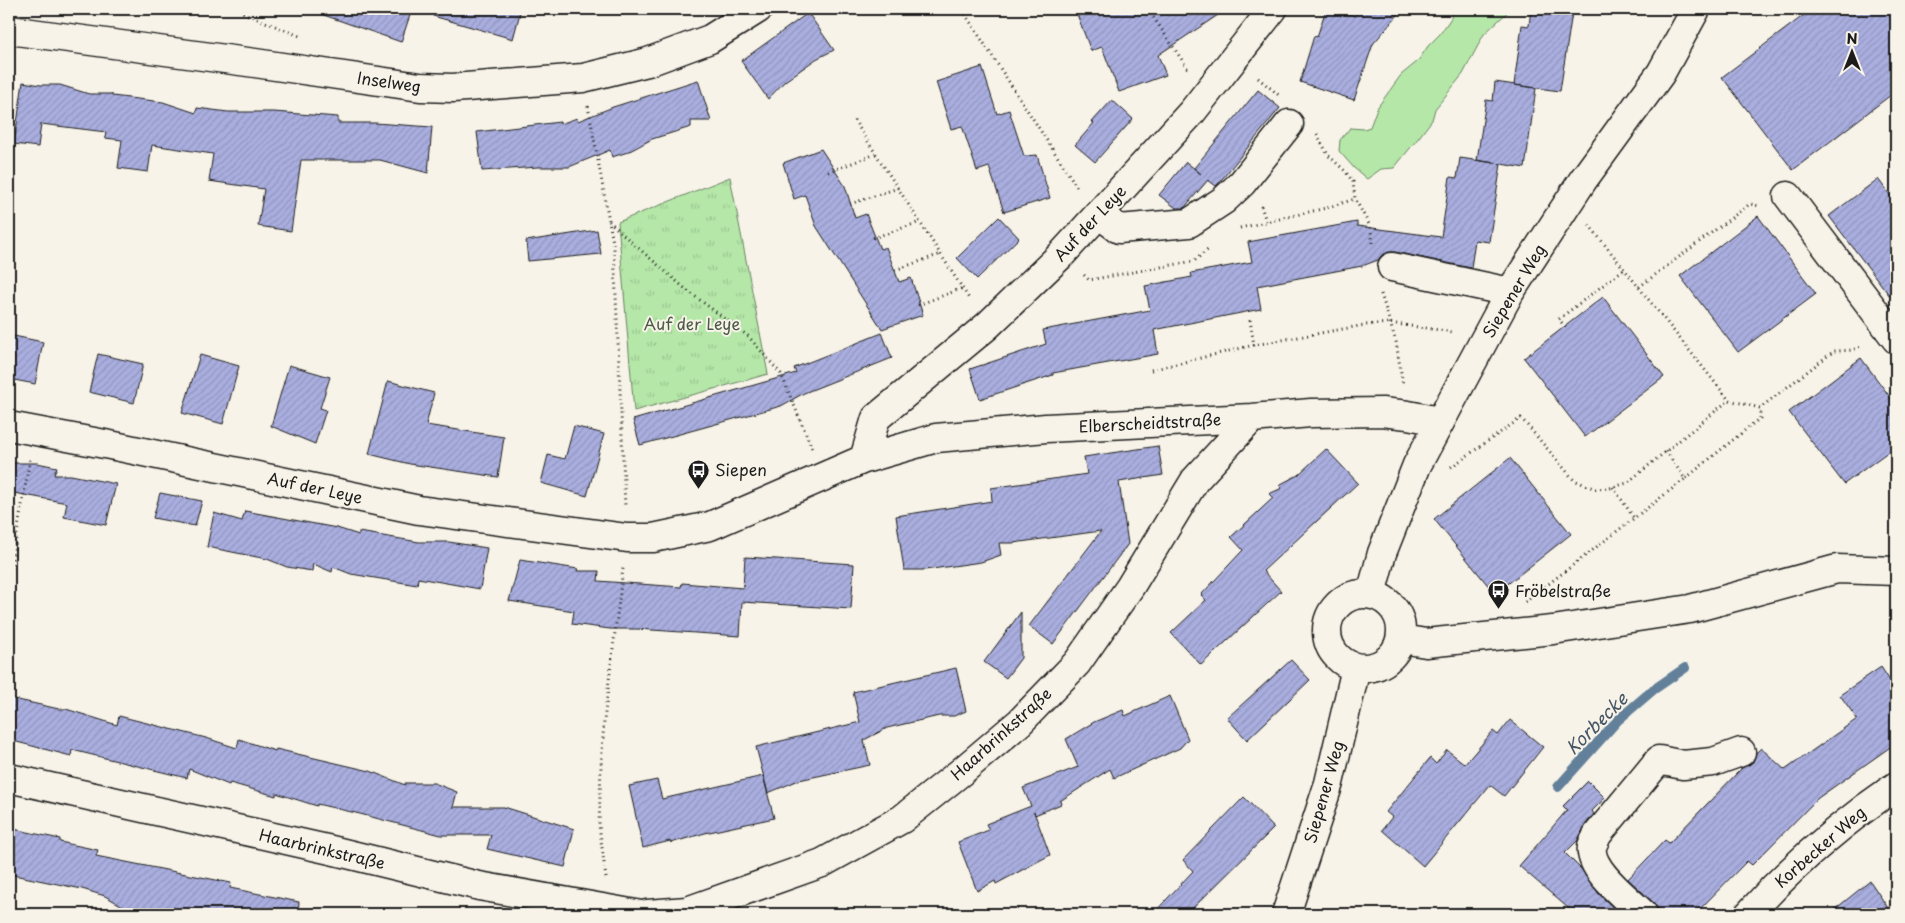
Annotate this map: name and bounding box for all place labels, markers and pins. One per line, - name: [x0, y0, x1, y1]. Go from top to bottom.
- place label: Siepen: [715, 457, 767, 481]
- bus stop icon: Siepen: [687, 458, 711, 489]
- place label: Fröbelstraße: [1515, 578, 1611, 602]
- bus stop icon: Fröbelstraße: [1487, 579, 1511, 610]

